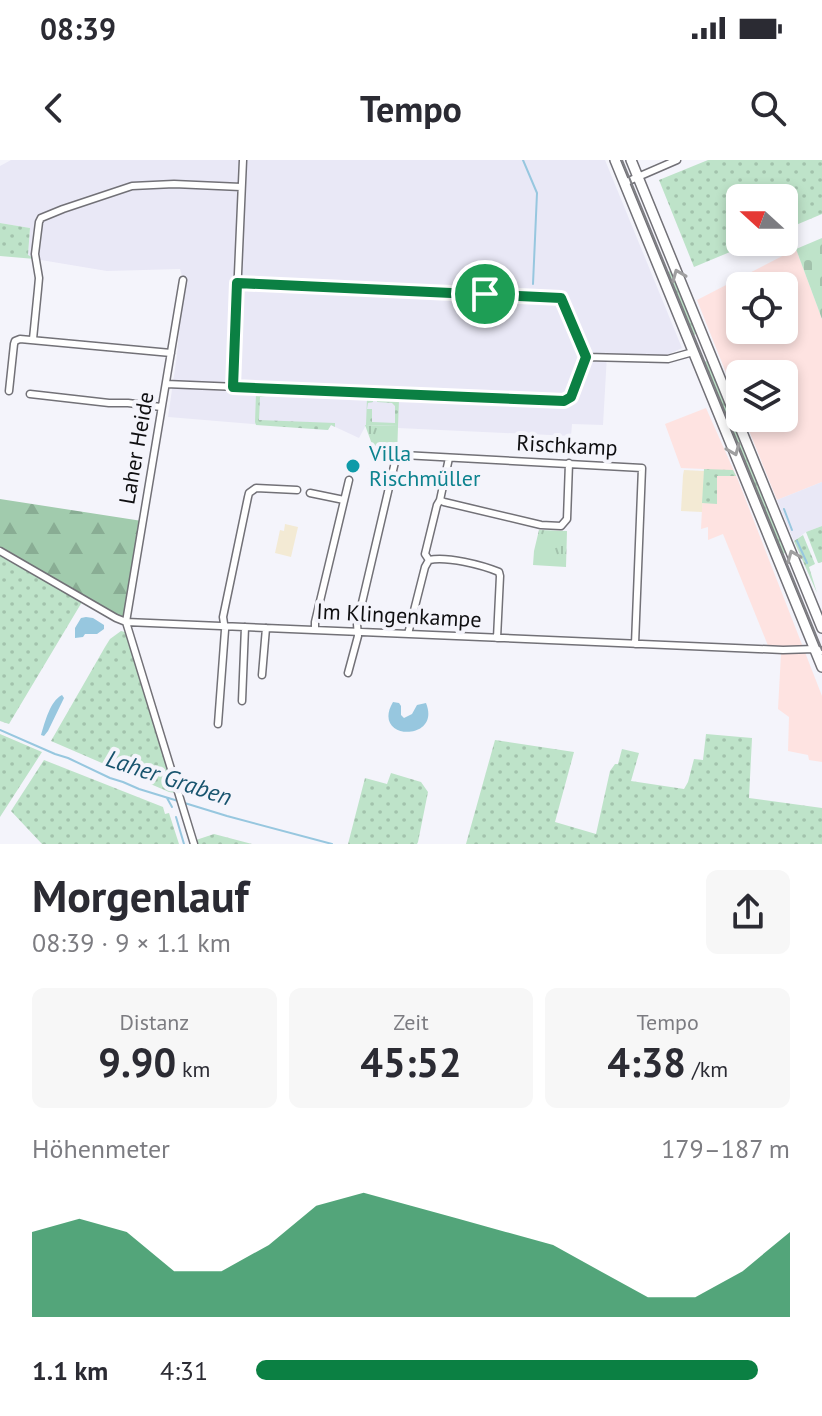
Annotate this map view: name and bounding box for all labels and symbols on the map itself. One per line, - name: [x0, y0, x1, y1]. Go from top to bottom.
- north arrow: [726, 184, 798, 256]
- pin: [451, 260, 519, 328]
- one-way arrow: [671, 268, 688, 282]
- street label: Laher Heide: [112, 390, 160, 506]
- street label: Rischkamp: [516, 428, 618, 462]
- place label: Villa Rischmüller: [368, 439, 481, 492]
- one-way arrow: [724, 442, 741, 456]
- marker: Villa Rischmüller: [344, 457, 362, 475]
- one-way arrow: [786, 550, 803, 564]
- street label: Im Klingenkampe: [316, 597, 482, 633]
- water label: Laher Graben: [102, 743, 236, 812]

